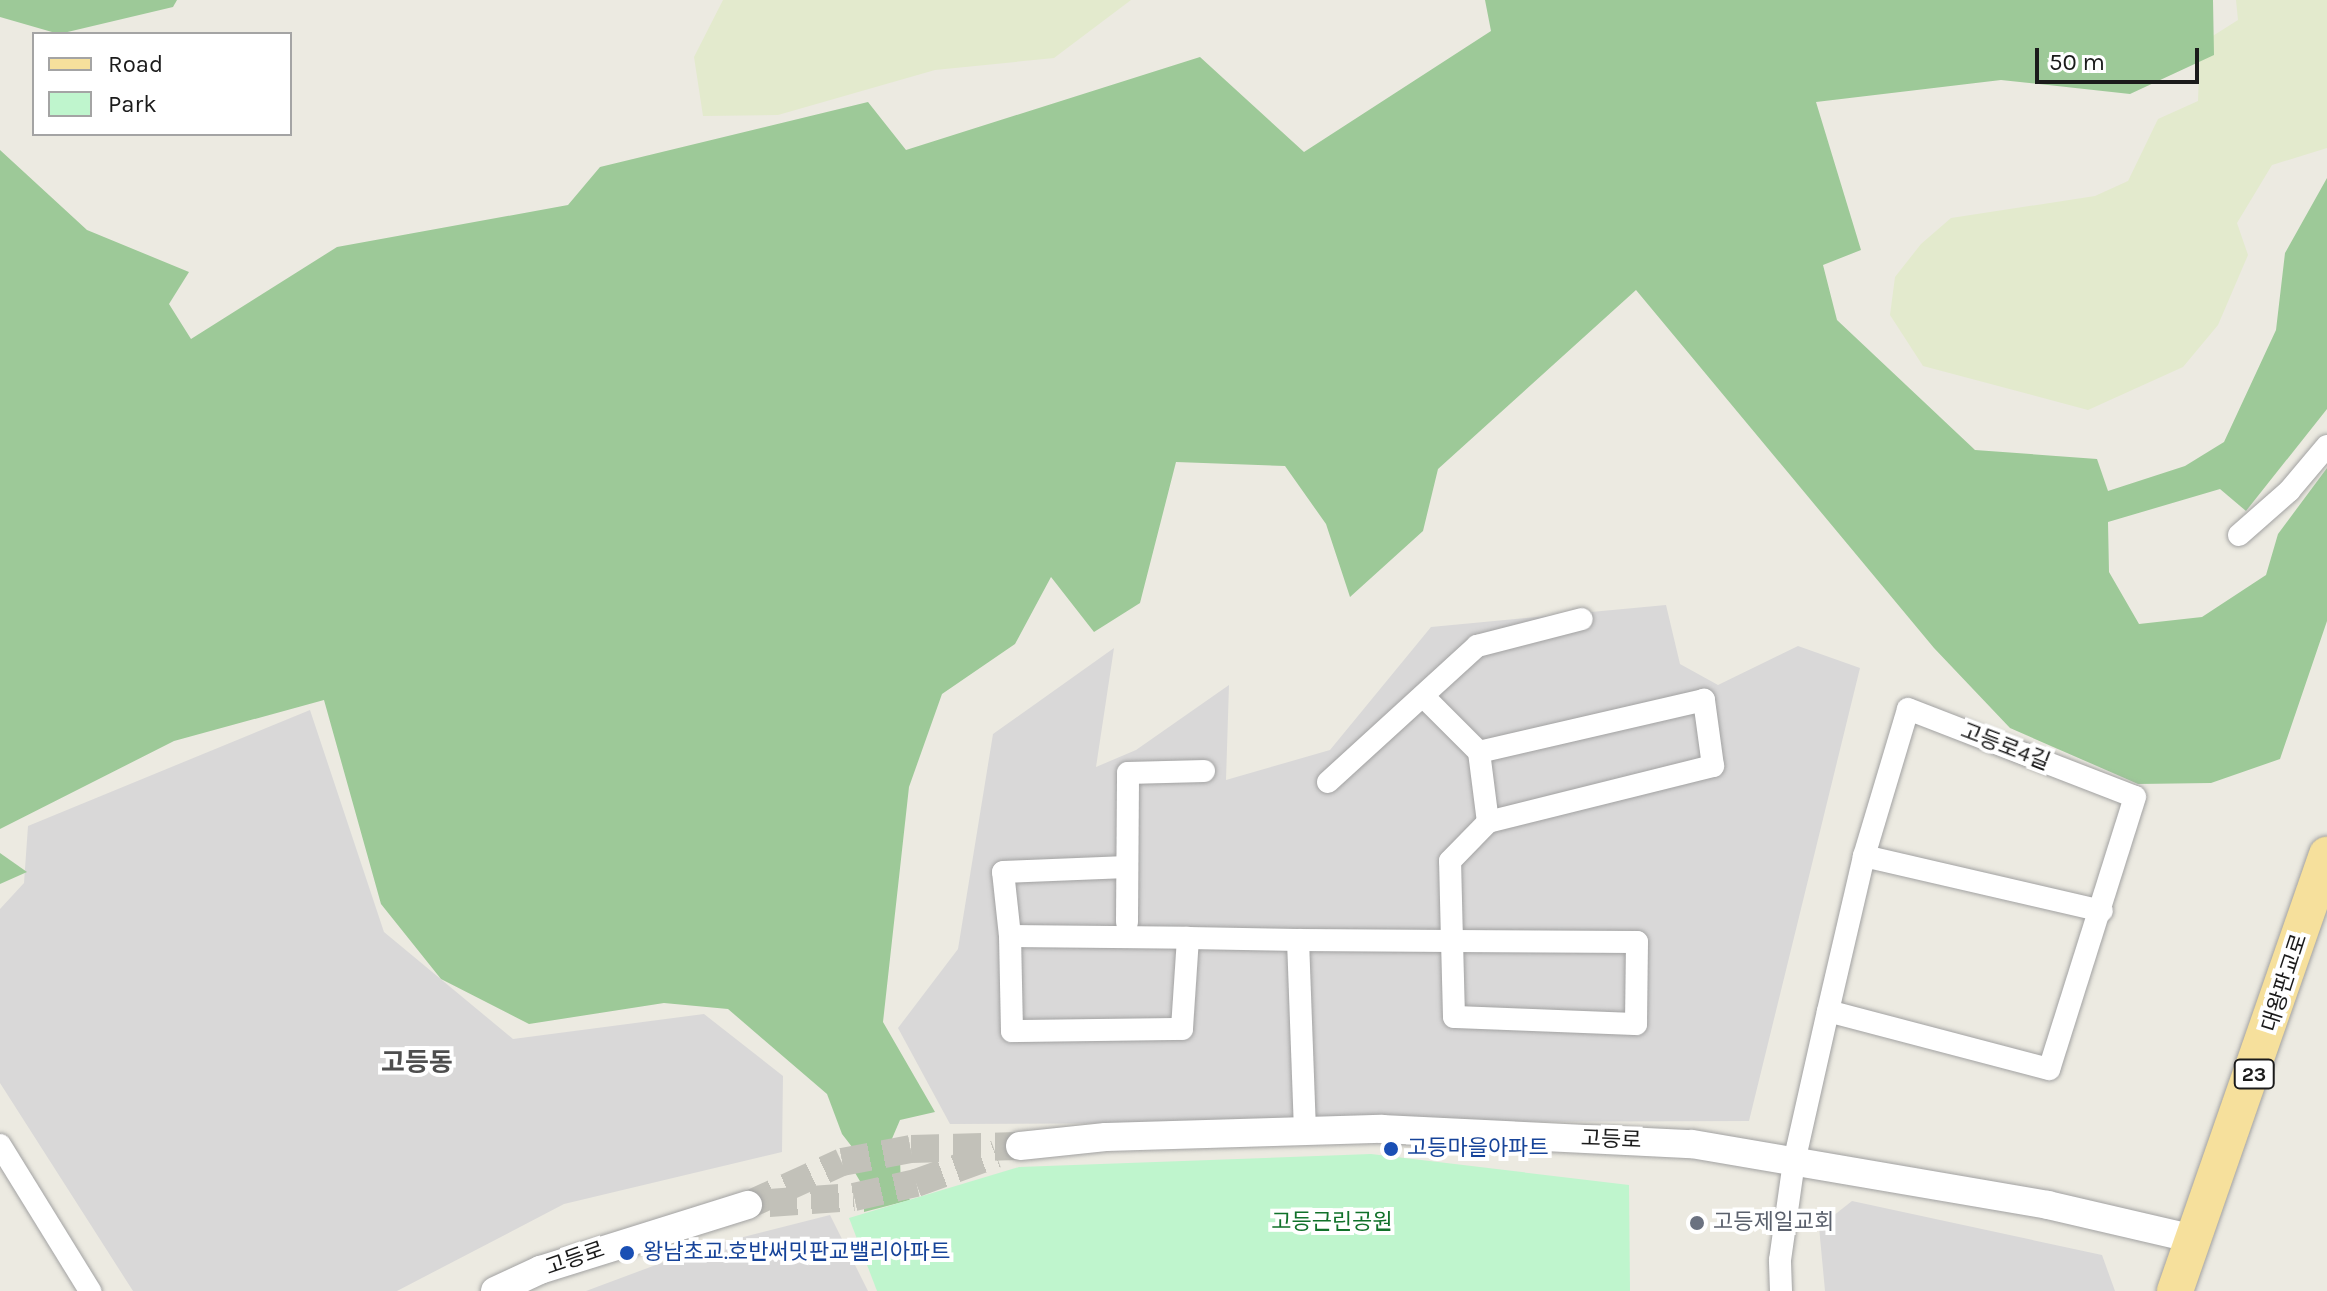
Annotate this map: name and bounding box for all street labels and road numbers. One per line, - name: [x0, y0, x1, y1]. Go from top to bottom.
- street label: 고등로4길: [1957, 718, 2053, 776]
- street label: 대왕판교로: [2257, 931, 2313, 1035]
- road number: 23: [2232, 1058, 2276, 1090]
- street label: 고등로: [1580, 1126, 1642, 1154]
- street label: 고등로: [542, 1237, 608, 1281]

